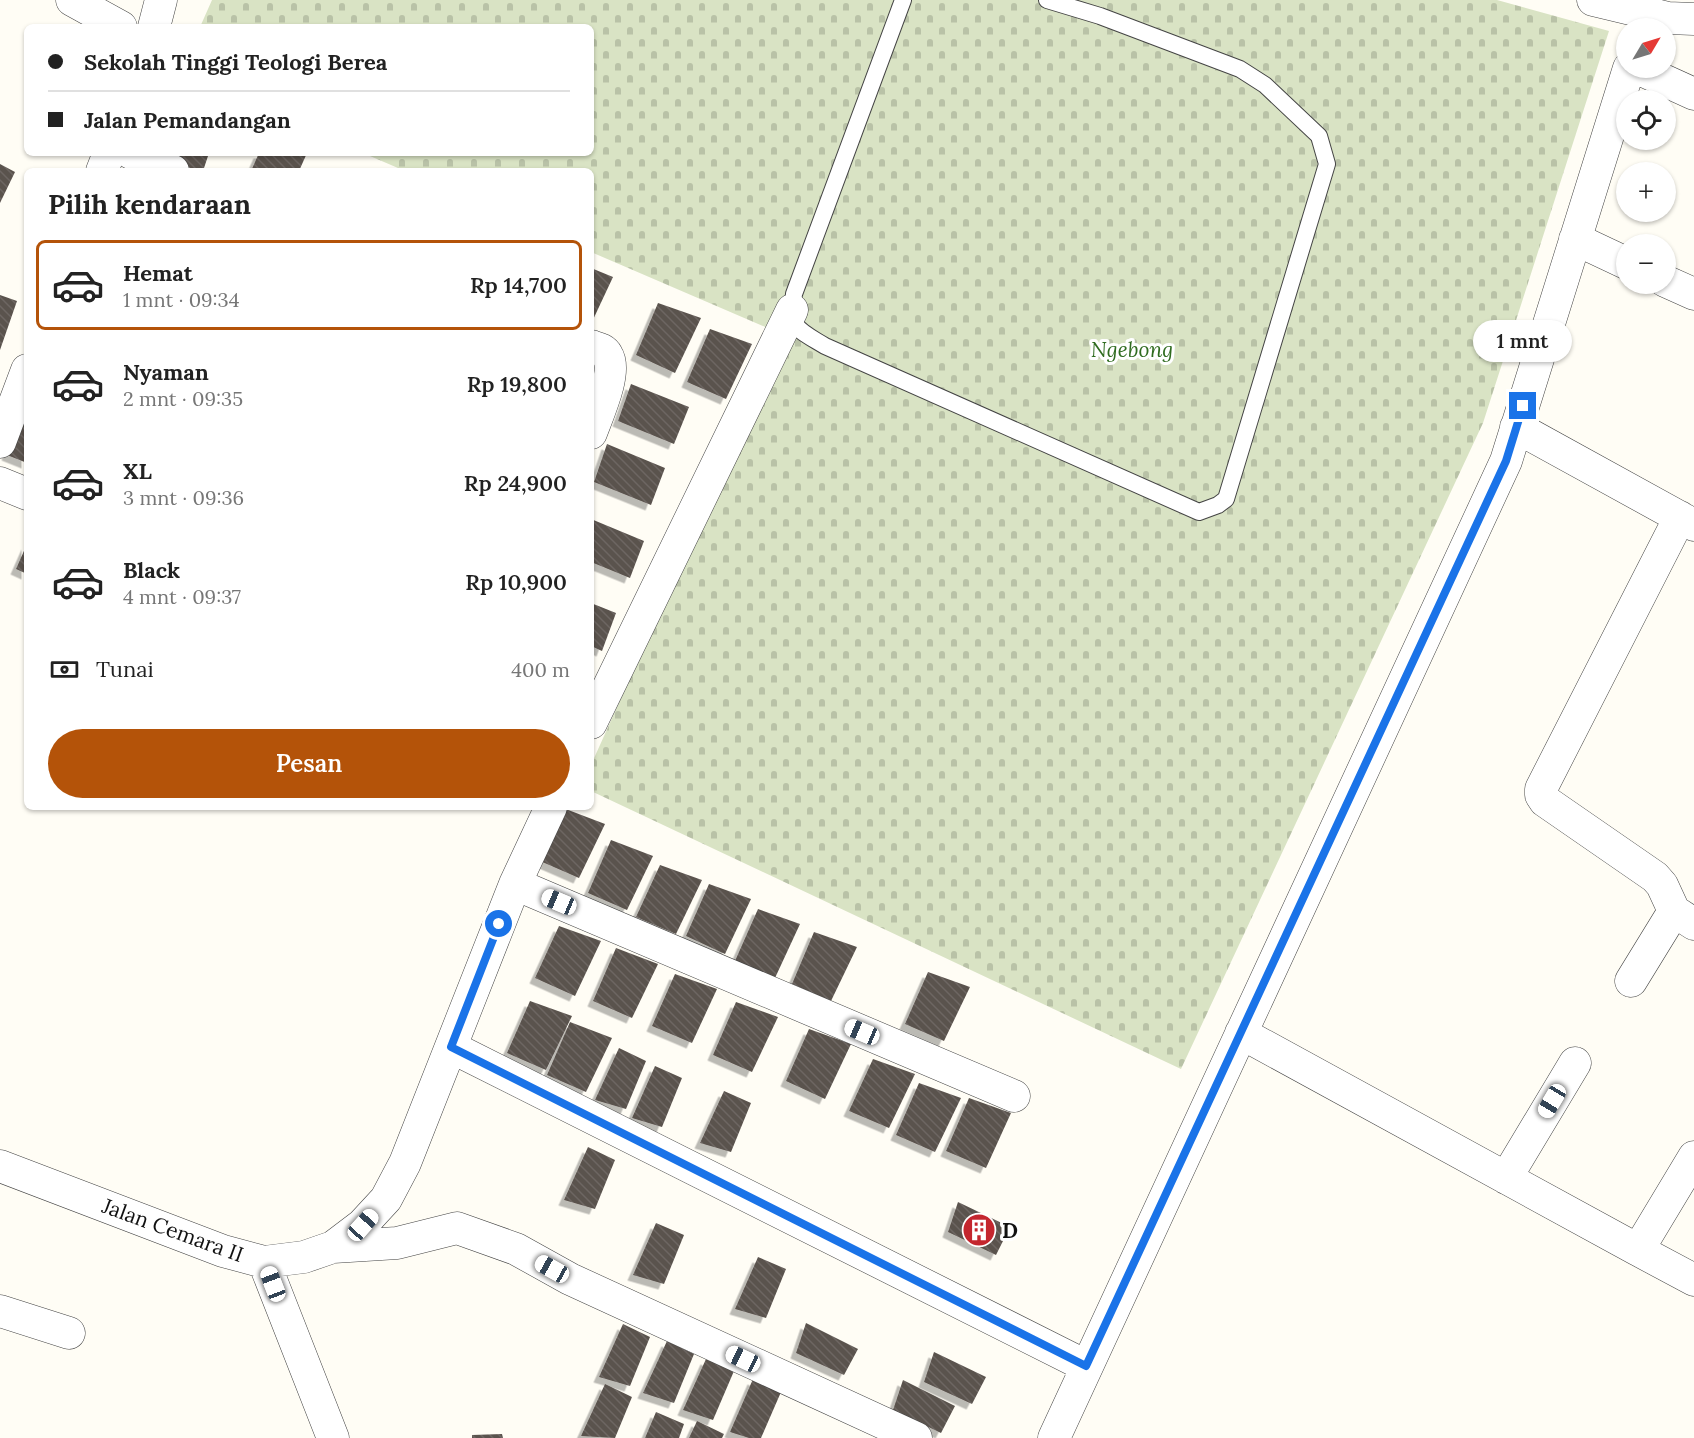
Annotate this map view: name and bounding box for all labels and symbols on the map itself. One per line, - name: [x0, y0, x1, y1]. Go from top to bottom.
- north arrow: [1616, 18, 1676, 78]
- callout: 1 mnt: [1474, 319, 1573, 361]
- park label: Ngebong: [1091, 336, 1173, 363]
- route end: [1509, 392, 1536, 419]
- car: [539, 887, 579, 917]
- route start: [485, 910, 512, 937]
- car: [842, 1017, 882, 1047]
- car: [1535, 1081, 1569, 1121]
- street label: Jalan Cemara II: [98, 1192, 247, 1268]
- car: [344, 1206, 382, 1244]
- building icon: D: [961, 1212, 997, 1248]
- place label: D: [1002, 1217, 1018, 1244]
- car: [532, 1252, 572, 1286]
- car: [258, 1264, 288, 1304]
- car: [723, 1343, 763, 1375]

